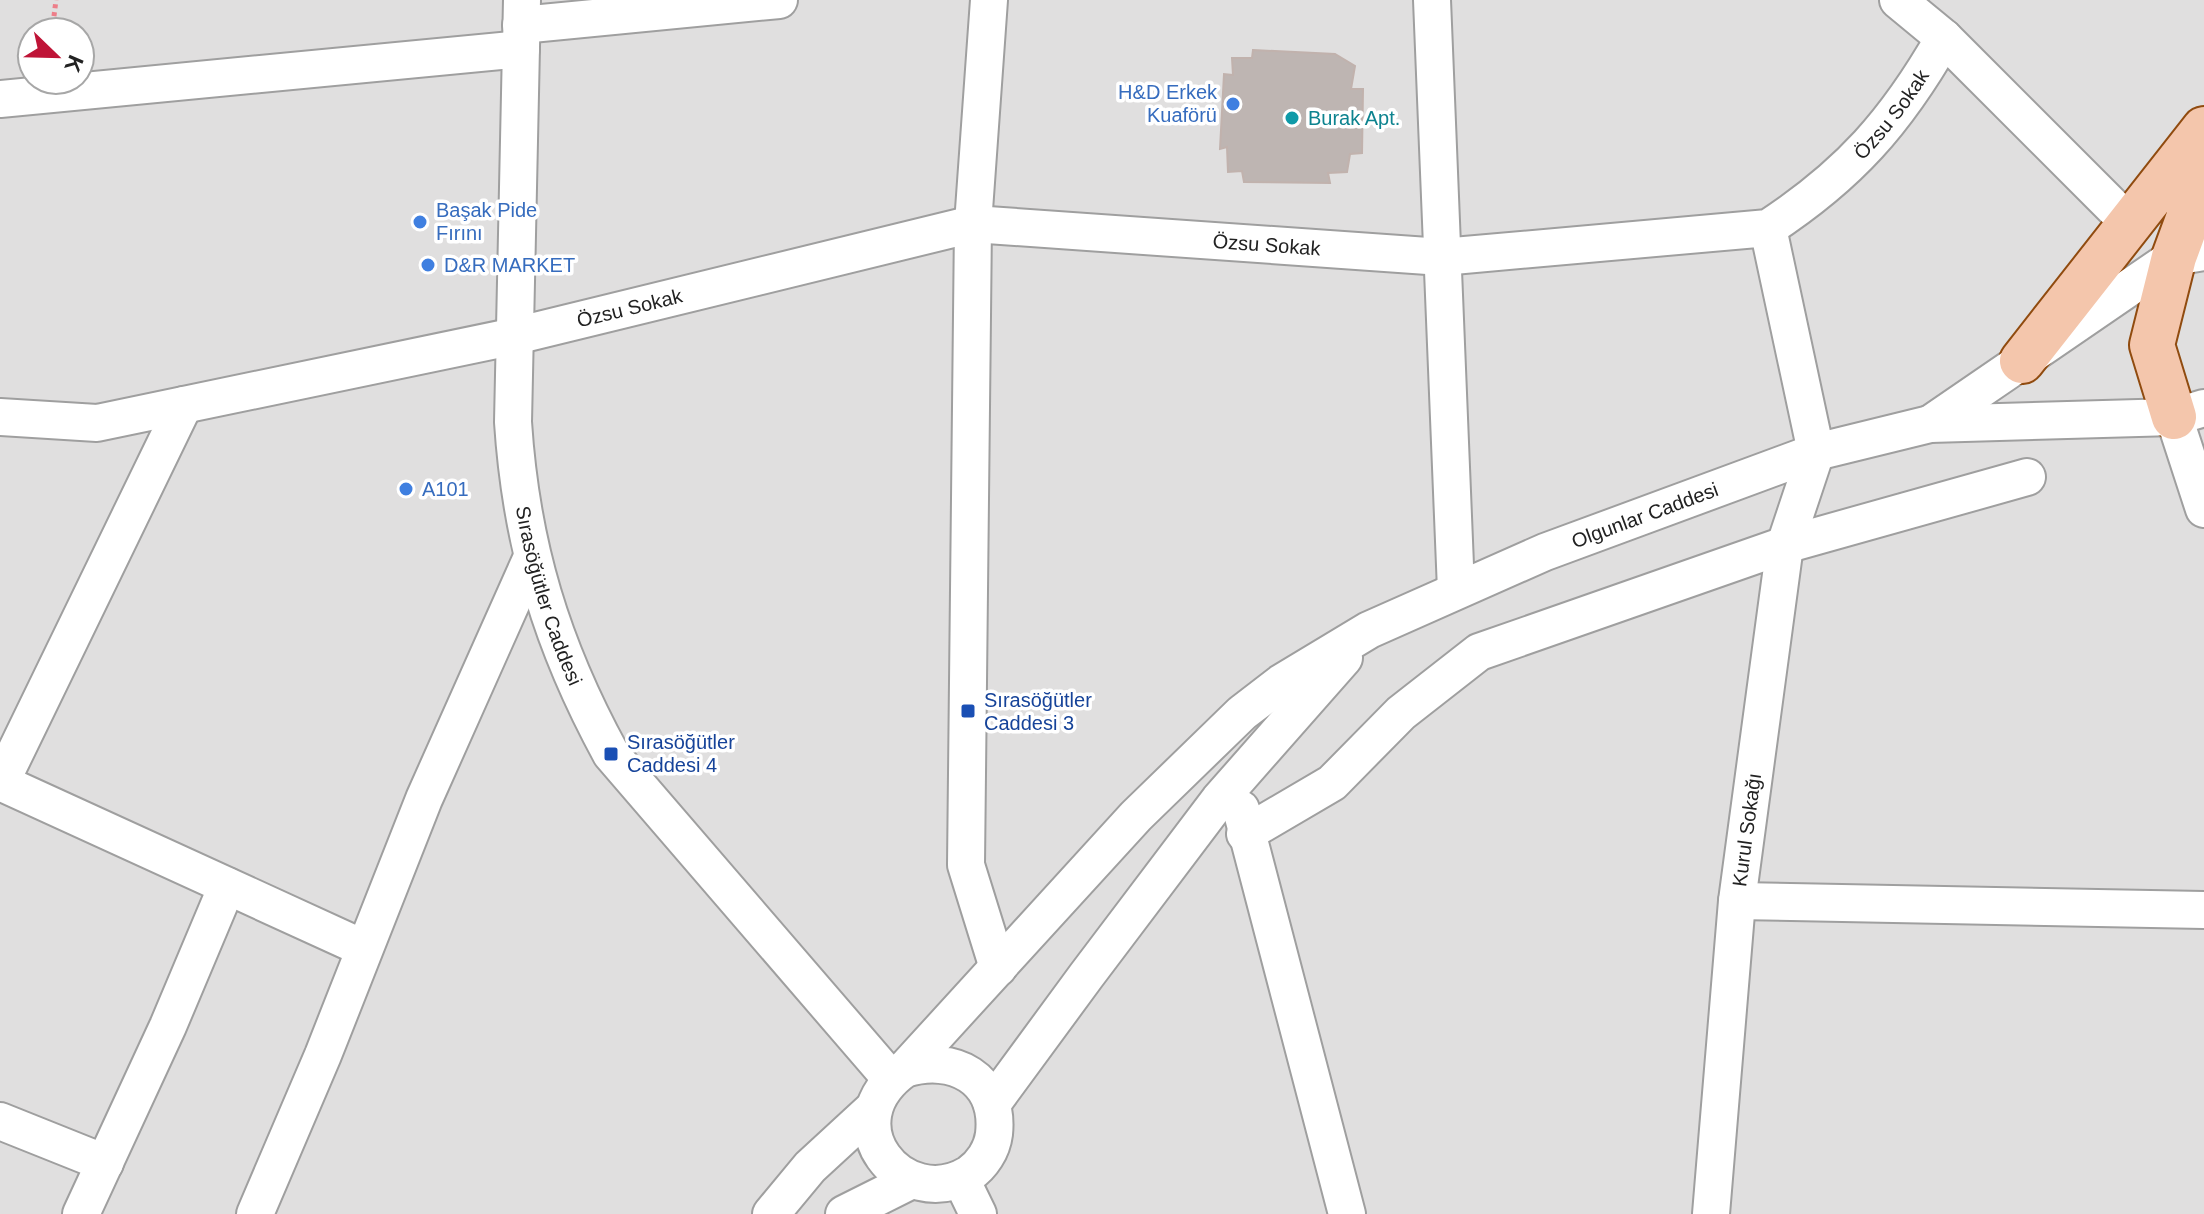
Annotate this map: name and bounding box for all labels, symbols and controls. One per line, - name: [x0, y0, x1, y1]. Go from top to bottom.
- north arrow: [16, 16, 96, 96]
- text: K: [59, 51, 89, 76]
- street label: Özsu Sokak: [1850, 65, 1934, 164]
- place label: H&D Erkek Kuaförü: [1118, 81, 1218, 126]
- marker: H&D Erkek Kuaförü: [1224, 95, 1242, 113]
- place label: Burak Apt.: [1308, 107, 1400, 129]
- marker: Burak Apt.: [1283, 109, 1301, 127]
- place label: Başak Pide Fırını: [436, 199, 537, 244]
- marker: Başak Pide Fırını: [411, 213, 429, 231]
- street label: Özsu Sokak: [1212, 230, 1322, 259]
- place label: D&R MARKET: [444, 254, 575, 276]
- marker: D&R MARKET: [419, 256, 437, 274]
- street label: Özsu Sokak: [574, 284, 685, 331]
- place label: A101: [422, 478, 469, 500]
- street label: Olgunlar Caddesi: [1568, 478, 1721, 552]
- marker: A101: [397, 480, 415, 498]
- street label: Sırasöğütler Caddesi: [512, 504, 586, 689]
- place label: Sırasöğütler Caddesi 3: [984, 689, 1092, 734]
- marker: Sırasöğütler Caddesi 3: [959, 702, 977, 720]
- place label: Sırasöğütler Caddesi 4: [627, 731, 735, 776]
- marker: Sırasöğütler Caddesi 4: [602, 745, 620, 763]
- street label: Kurul Sokağı: [1728, 771, 1765, 888]

